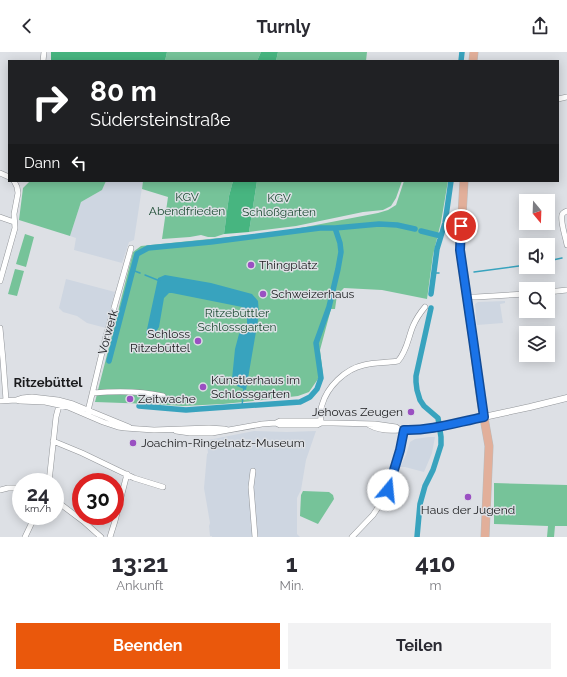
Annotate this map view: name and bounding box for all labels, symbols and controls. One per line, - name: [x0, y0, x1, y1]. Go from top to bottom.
- icon: back: [16, 15, 38, 37]
- icon: share: [529, 15, 551, 37]
- text: Turnly: [256, 16, 311, 37]
- text: 80 m: [90, 75, 157, 108]
- icon: right: [24, 76, 76, 128]
- text: Südersteinstraße: [90, 109, 231, 130]
- icon: left: [68, 152, 90, 174]
- text: Dann: [24, 154, 60, 172]
- park label: KGV Abendfrieden: [149, 190, 225, 218]
- park label: KGV Schloßgarten: [242, 191, 316, 219]
- north arrow: [519, 194, 555, 230]
- map controls: [519, 194, 555, 362]
- pin: [444, 209, 478, 243]
- icon: arrive: [450, 215, 472, 237]
- button: sound: [519, 238, 555, 274]
- place label: Thingplatz: [259, 258, 318, 272]
- marker: Thingplatz: [246, 260, 256, 270]
- button: search: [519, 282, 555, 318]
- place label: Schweizerhaus: [271, 287, 355, 301]
- marker: Schweizerhaus: [258, 289, 268, 299]
- park label: Ritzebüttler Schlossgarten: [198, 306, 277, 334]
- street label: Vorwerk: [95, 307, 121, 356]
- button: layers: [519, 326, 555, 362]
- place label: Schloss Ritzebüttel: [130, 327, 191, 355]
- marker: Schloss Ritzebüttel: [193, 336, 203, 346]
- place label: Künstlerhaus im Schlossgarten: [211, 373, 300, 401]
- district label: Ritzebüttel: [13, 375, 83, 390]
- marker: Künstlerhaus im Schlossgarten: [198, 382, 208, 392]
- place label: Zeitwache: [138, 392, 196, 406]
- marker: Zeitwache: [125, 394, 135, 404]
- place label: Jehovas Zeugen: [312, 405, 403, 419]
- marker: Jehovas Zeugen: [406, 407, 416, 417]
- place label: Joachim-Ringelnatz-Museum: [141, 436, 305, 450]
- marker: Joachim-Ringelnatz-Museum: [128, 438, 138, 448]
- position arrow: [367, 469, 409, 511]
- speed limit sign: 30: [72, 473, 124, 525]
- text: 24: [27, 482, 49, 506]
- marker: Haus der Jugend: [463, 492, 473, 502]
- text: km/h: [25, 503, 51, 514]
- place label: Haus der Jugend: [421, 503, 515, 517]
- text: 13:21: [111, 549, 168, 578]
- text: 1: [286, 549, 298, 578]
- text: 410: [415, 549, 456, 578]
- text: Ankunft: [116, 578, 163, 593]
- text: Min.: [279, 578, 304, 593]
- text: m: [429, 578, 441, 593]
- button: Beenden: [16, 623, 280, 669]
- button: Teilen: [288, 623, 551, 669]

